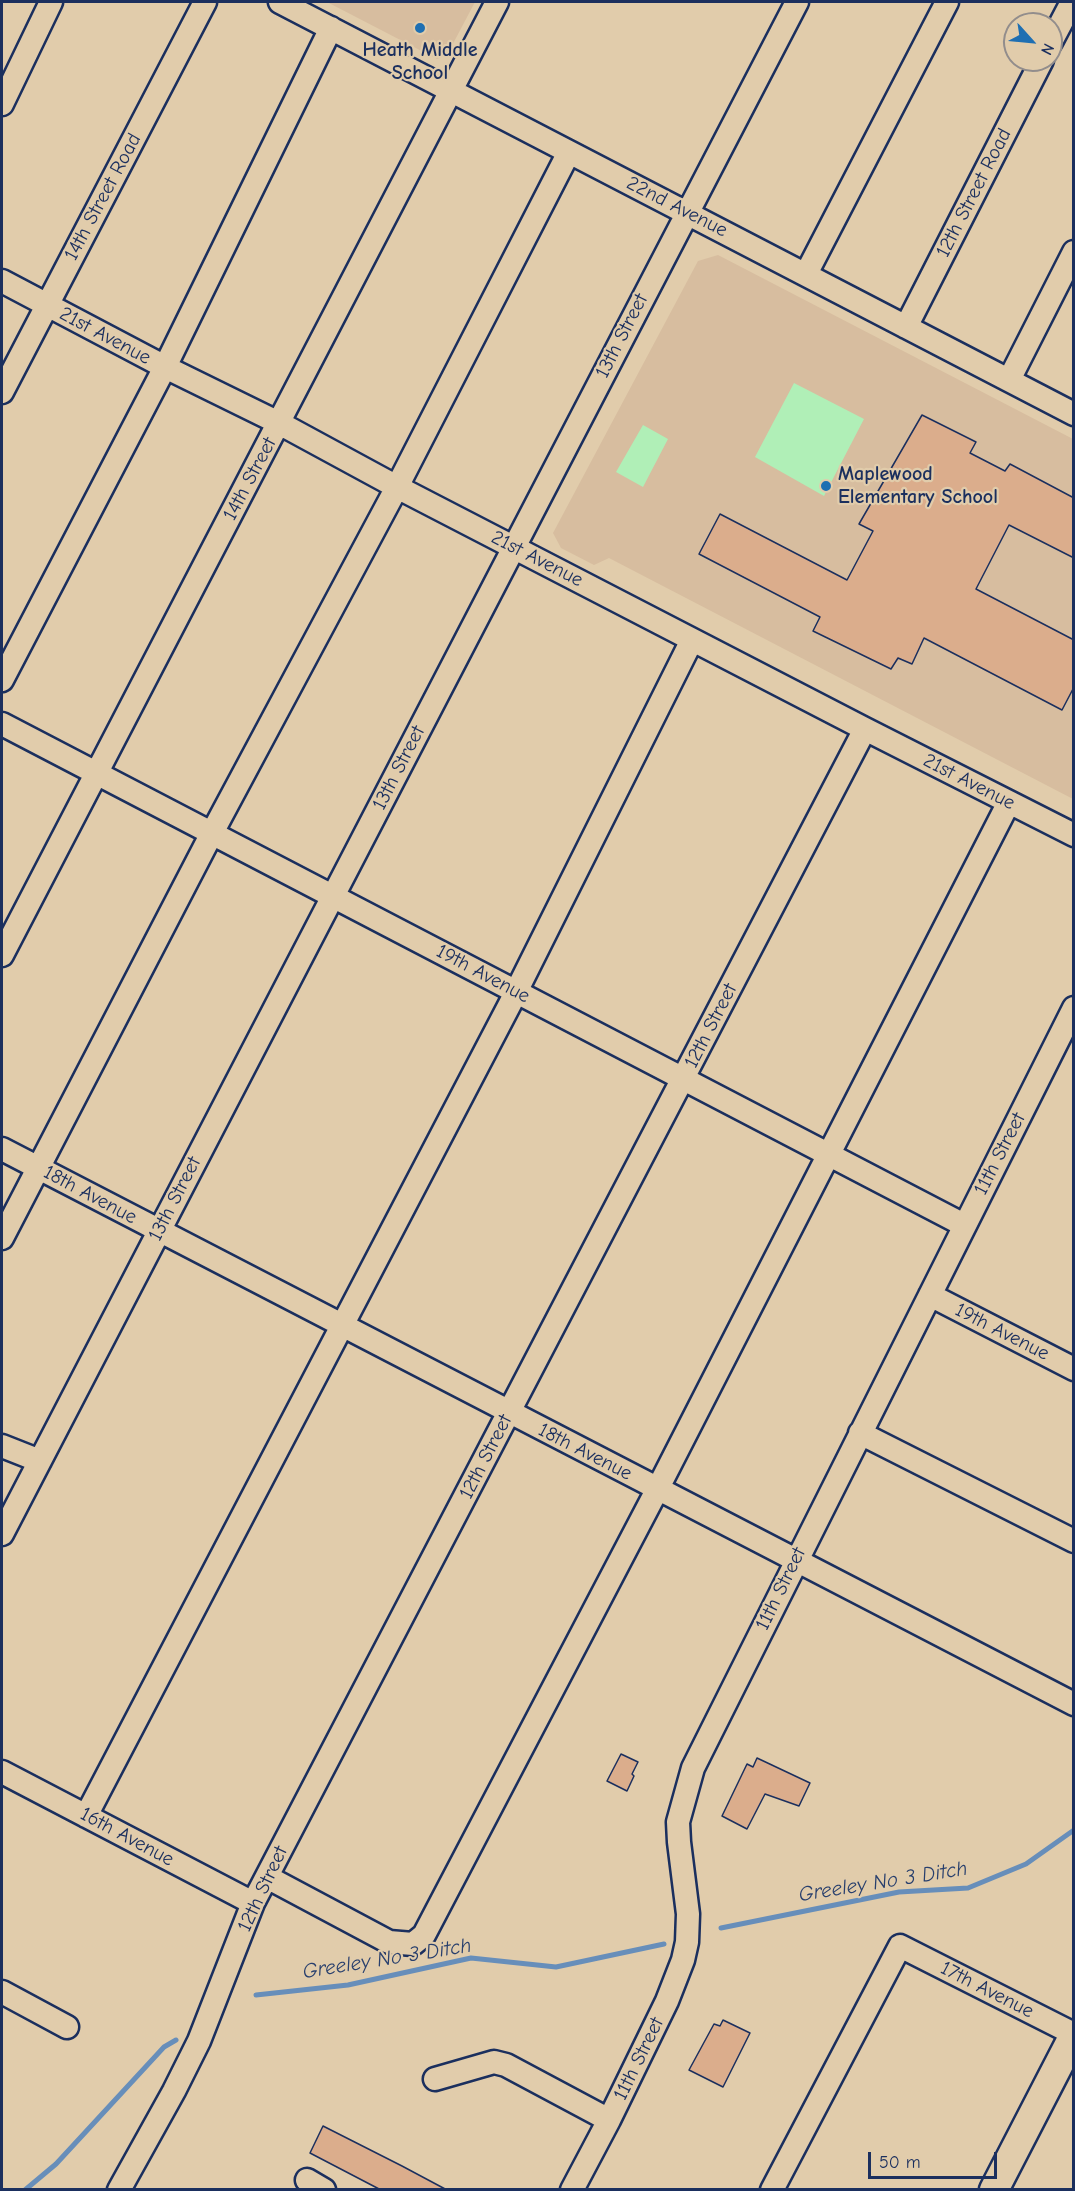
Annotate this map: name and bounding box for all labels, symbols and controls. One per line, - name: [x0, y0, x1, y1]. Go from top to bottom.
- north arrow: [1003, 12, 1063, 72]
- marker: Heath Middle School: [413, 21, 427, 35]
- place label: Heath Middle School: [363, 38, 477, 85]
- text: N: [1037, 41, 1058, 58]
- street label: 12th Street Road: [931, 125, 1017, 261]
- street label: 14th Street Road: [59, 129, 147, 265]
- street label: 22nd Avenue: [622, 171, 732, 243]
- street label: 13th Street: [591, 290, 653, 382]
- street label: 21st Avenue: [55, 302, 155, 370]
- street label: 14th Street: [218, 433, 282, 525]
- place label: Maplewood Elementary School: [838, 462, 998, 509]
- marker: Maplewood Elementary School: [819, 479, 833, 493]
- street label: 21st Avenue: [487, 526, 587, 592]
- street label: 13th Street: [368, 722, 430, 814]
- street label: 21st Avenue: [919, 749, 1019, 815]
- street label: 19th Avenue: [432, 939, 534, 1009]
- street label: 12th Street: [680, 980, 742, 1072]
- street label: 11th Street: [969, 1109, 1031, 1199]
- street label: 13th Street: [144, 1153, 206, 1245]
- street label: 18th Avenue: [39, 1160, 141, 1230]
- street label: 19th Avenue: [951, 1298, 1053, 1366]
- street label: 12th Street: [455, 1411, 517, 1503]
- street label: 18th Avenue: [534, 1418, 636, 1486]
- street label: 11th Street: [751, 1544, 811, 1634]
- street label: 16th Avenue: [76, 1802, 178, 1872]
- street label: 12th Street: [233, 1842, 293, 1936]
- water label: Greeley No 3 Ditch: [797, 1856, 969, 1908]
- water label: Greeley No 3 Ditch: [301, 1933, 473, 1985]
- street label: 17th Avenue: [936, 1956, 1038, 2024]
- street label: 11th Street: [609, 2014, 669, 2104]
- scale bar: [871, 2140, 1000, 2178]
- text: 50 m: [879, 2152, 921, 2173]

